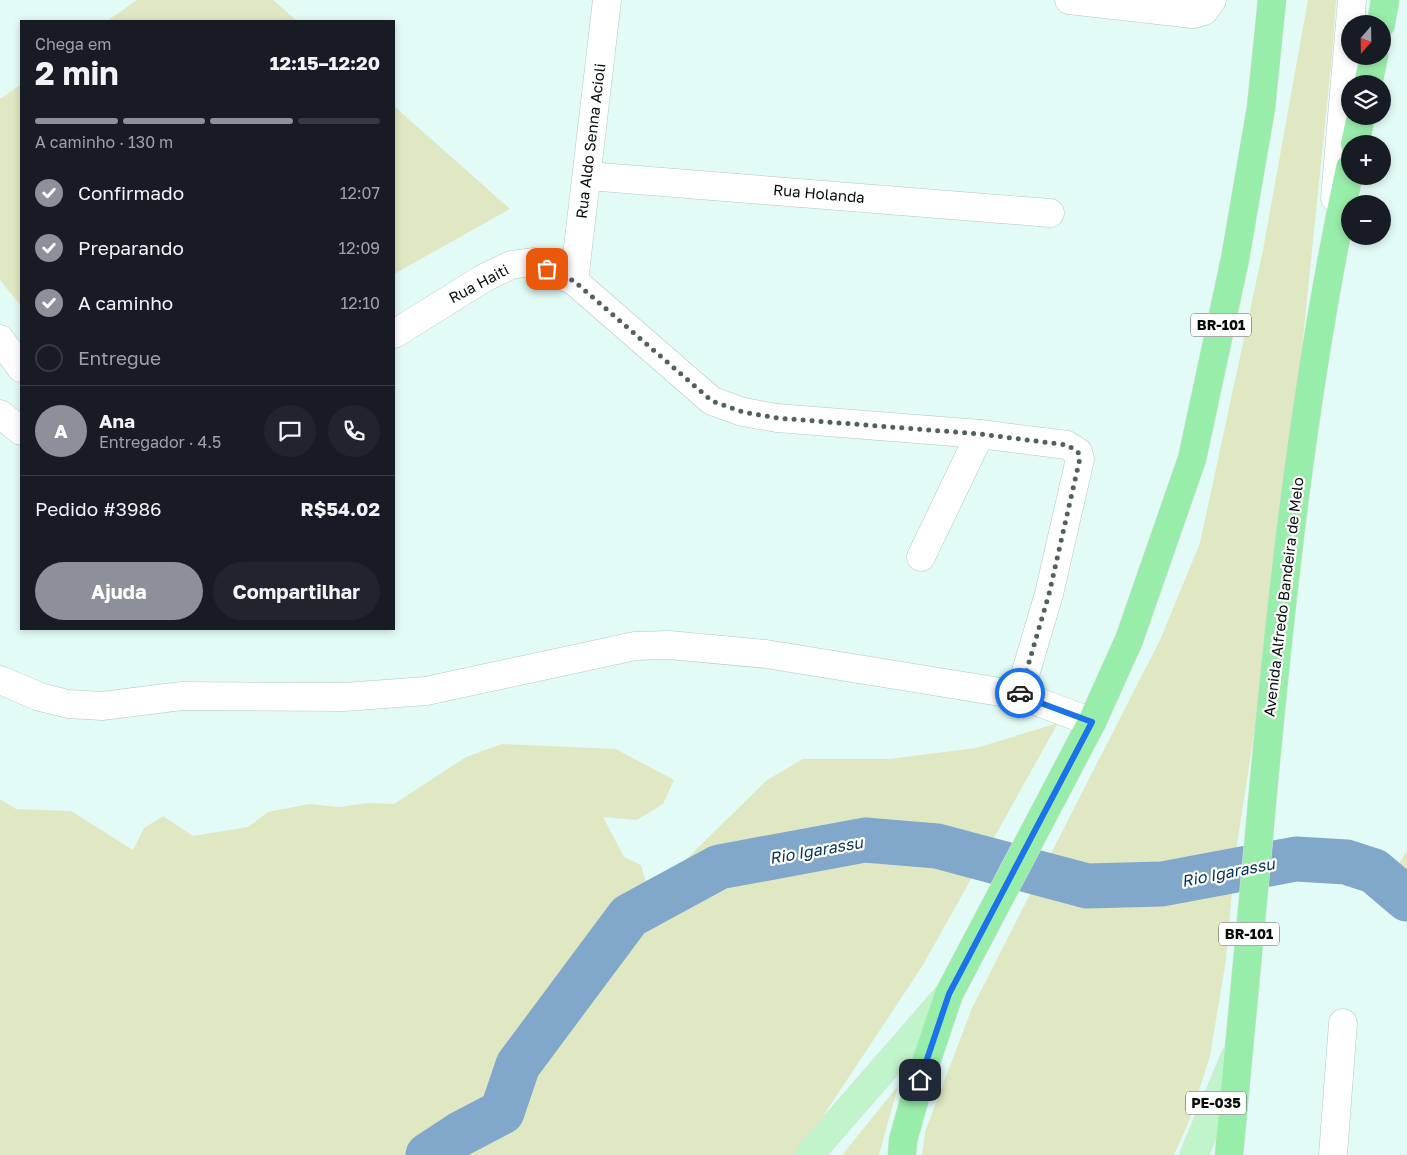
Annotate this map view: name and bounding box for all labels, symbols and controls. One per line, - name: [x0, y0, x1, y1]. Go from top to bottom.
- north arrow: [1341, 15, 1391, 65]
- map controls: [1341, 15, 1391, 245]
- text: Chega em: [35, 34, 111, 54]
- text: 12:15–12:20: [270, 51, 380, 74]
- text: 2 min: [35, 54, 119, 92]
- street label: Rua Aldo Senna Acioli: [572, 62, 608, 220]
- button: layers: [1341, 75, 1391, 125]
- text: A caminho · 130 m: [35, 132, 173, 152]
- button: +: [1341, 135, 1391, 185]
- icon: check: [35, 179, 63, 207]
- street label: Rua Holanda: [773, 180, 866, 206]
- text: Confirmado: [78, 181, 184, 204]
- text: 12:07: [340, 183, 380, 203]
- button: −: [1341, 195, 1391, 245]
- icon: check: [35, 234, 63, 262]
- text: Preparando: [78, 236, 184, 259]
- text: 12:09: [339, 238, 380, 258]
- pin: [526, 248, 568, 290]
- icon: bag: [533, 255, 561, 283]
- street label: Rua Haiti: [446, 260, 512, 306]
- icon: check: [35, 289, 63, 317]
- text: A caminho: [78, 291, 173, 314]
- text: 12:10: [340, 293, 380, 313]
- road number: BR-101: [1191, 314, 1251, 336]
- text: Entregue: [78, 346, 161, 369]
- button: chat: [264, 405, 316, 457]
- button: phone: [328, 405, 380, 457]
- text: Ana: [99, 409, 135, 432]
- text: A: [54, 419, 68, 442]
- text: Entregador · 4.5: [99, 432, 221, 452]
- street label: Avenida Alfredo Bandeira de Melo: [1259, 476, 1307, 718]
- text: Pedido #3986: [35, 497, 162, 520]
- text: R$54.02: [301, 497, 380, 520]
- button: Ajuda: [35, 562, 203, 620]
- button: Compartilhar: [213, 562, 380, 620]
- courier: [995, 668, 1045, 718]
- icon: car: [1006, 679, 1034, 707]
- water label: Rio Igarassu: [768, 832, 866, 868]
- water label: Rio Igarassu: [1180, 853, 1278, 891]
- road number: BR-101: [1219, 922, 1279, 946]
- pin: [899, 1059, 941, 1101]
- icon: home: [906, 1066, 934, 1094]
- road number: PE-035: [1186, 1092, 1246, 1114]

